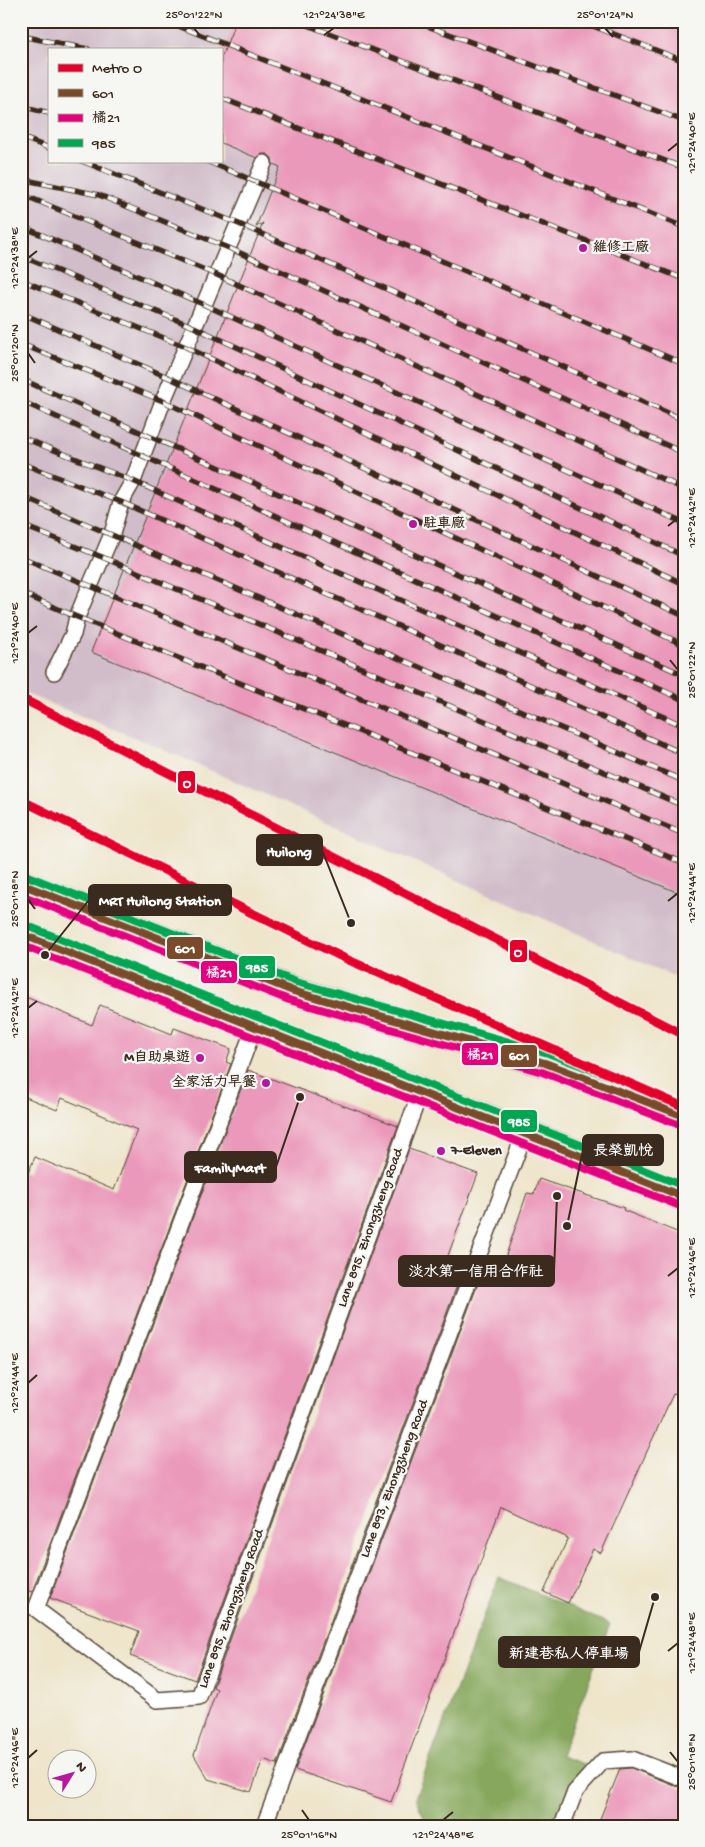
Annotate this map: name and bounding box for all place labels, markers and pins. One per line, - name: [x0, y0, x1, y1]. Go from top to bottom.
- place label: 維修工廠: [593, 240, 649, 257]
- marker: 維修工廠: [577, 242, 589, 254]
- place label: 駐車廠: [423, 516, 465, 533]
- marker: 駐車廠: [407, 518, 419, 530]
- callout: Huilong: [257, 835, 322, 865]
- callout: MRT Huilong Station: [89, 885, 231, 915]
- place label: M自助桌遊: [124, 1050, 190, 1067]
- marker: M自助桌遊: [194, 1052, 206, 1064]
- place label: 全家活力早餐: [172, 1074, 256, 1092]
- marker: 全家活力早餐: [260, 1077, 272, 1089]
- callout: 長榮凱悅: [583, 1135, 663, 1165]
- place label: 7-Eleven: [450, 1143, 502, 1160]
- marker: 7-Eleven: [435, 1145, 447, 1157]
- callout: FamilyMart: [185, 1152, 276, 1182]
- callout: 淡水第一信用合作社: [399, 1256, 554, 1286]
- callout: 新建巷私人停車場: [499, 1637, 639, 1667]

